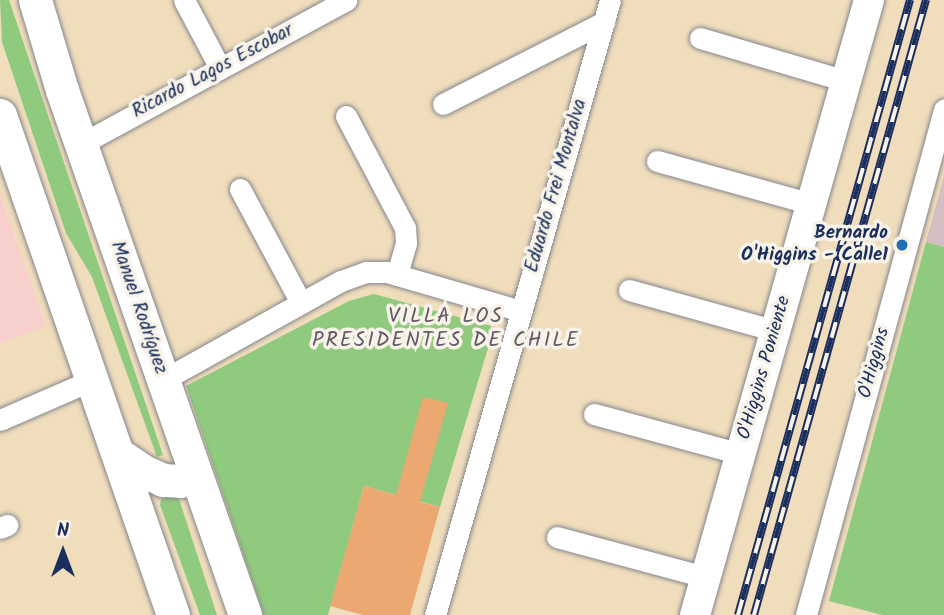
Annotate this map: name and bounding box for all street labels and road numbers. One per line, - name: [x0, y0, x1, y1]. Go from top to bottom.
- street label: Ricardo Lagos Escobar: [129, 20, 297, 124]
- street label: Eduardo Frei Montalva: [521, 97, 593, 275]
- street label: Manuel Rodríguez: [105, 239, 171, 377]
- street label: O'Higgins Poniente: [734, 294, 796, 442]
- street label: O'Higgins: [855, 325, 895, 401]

